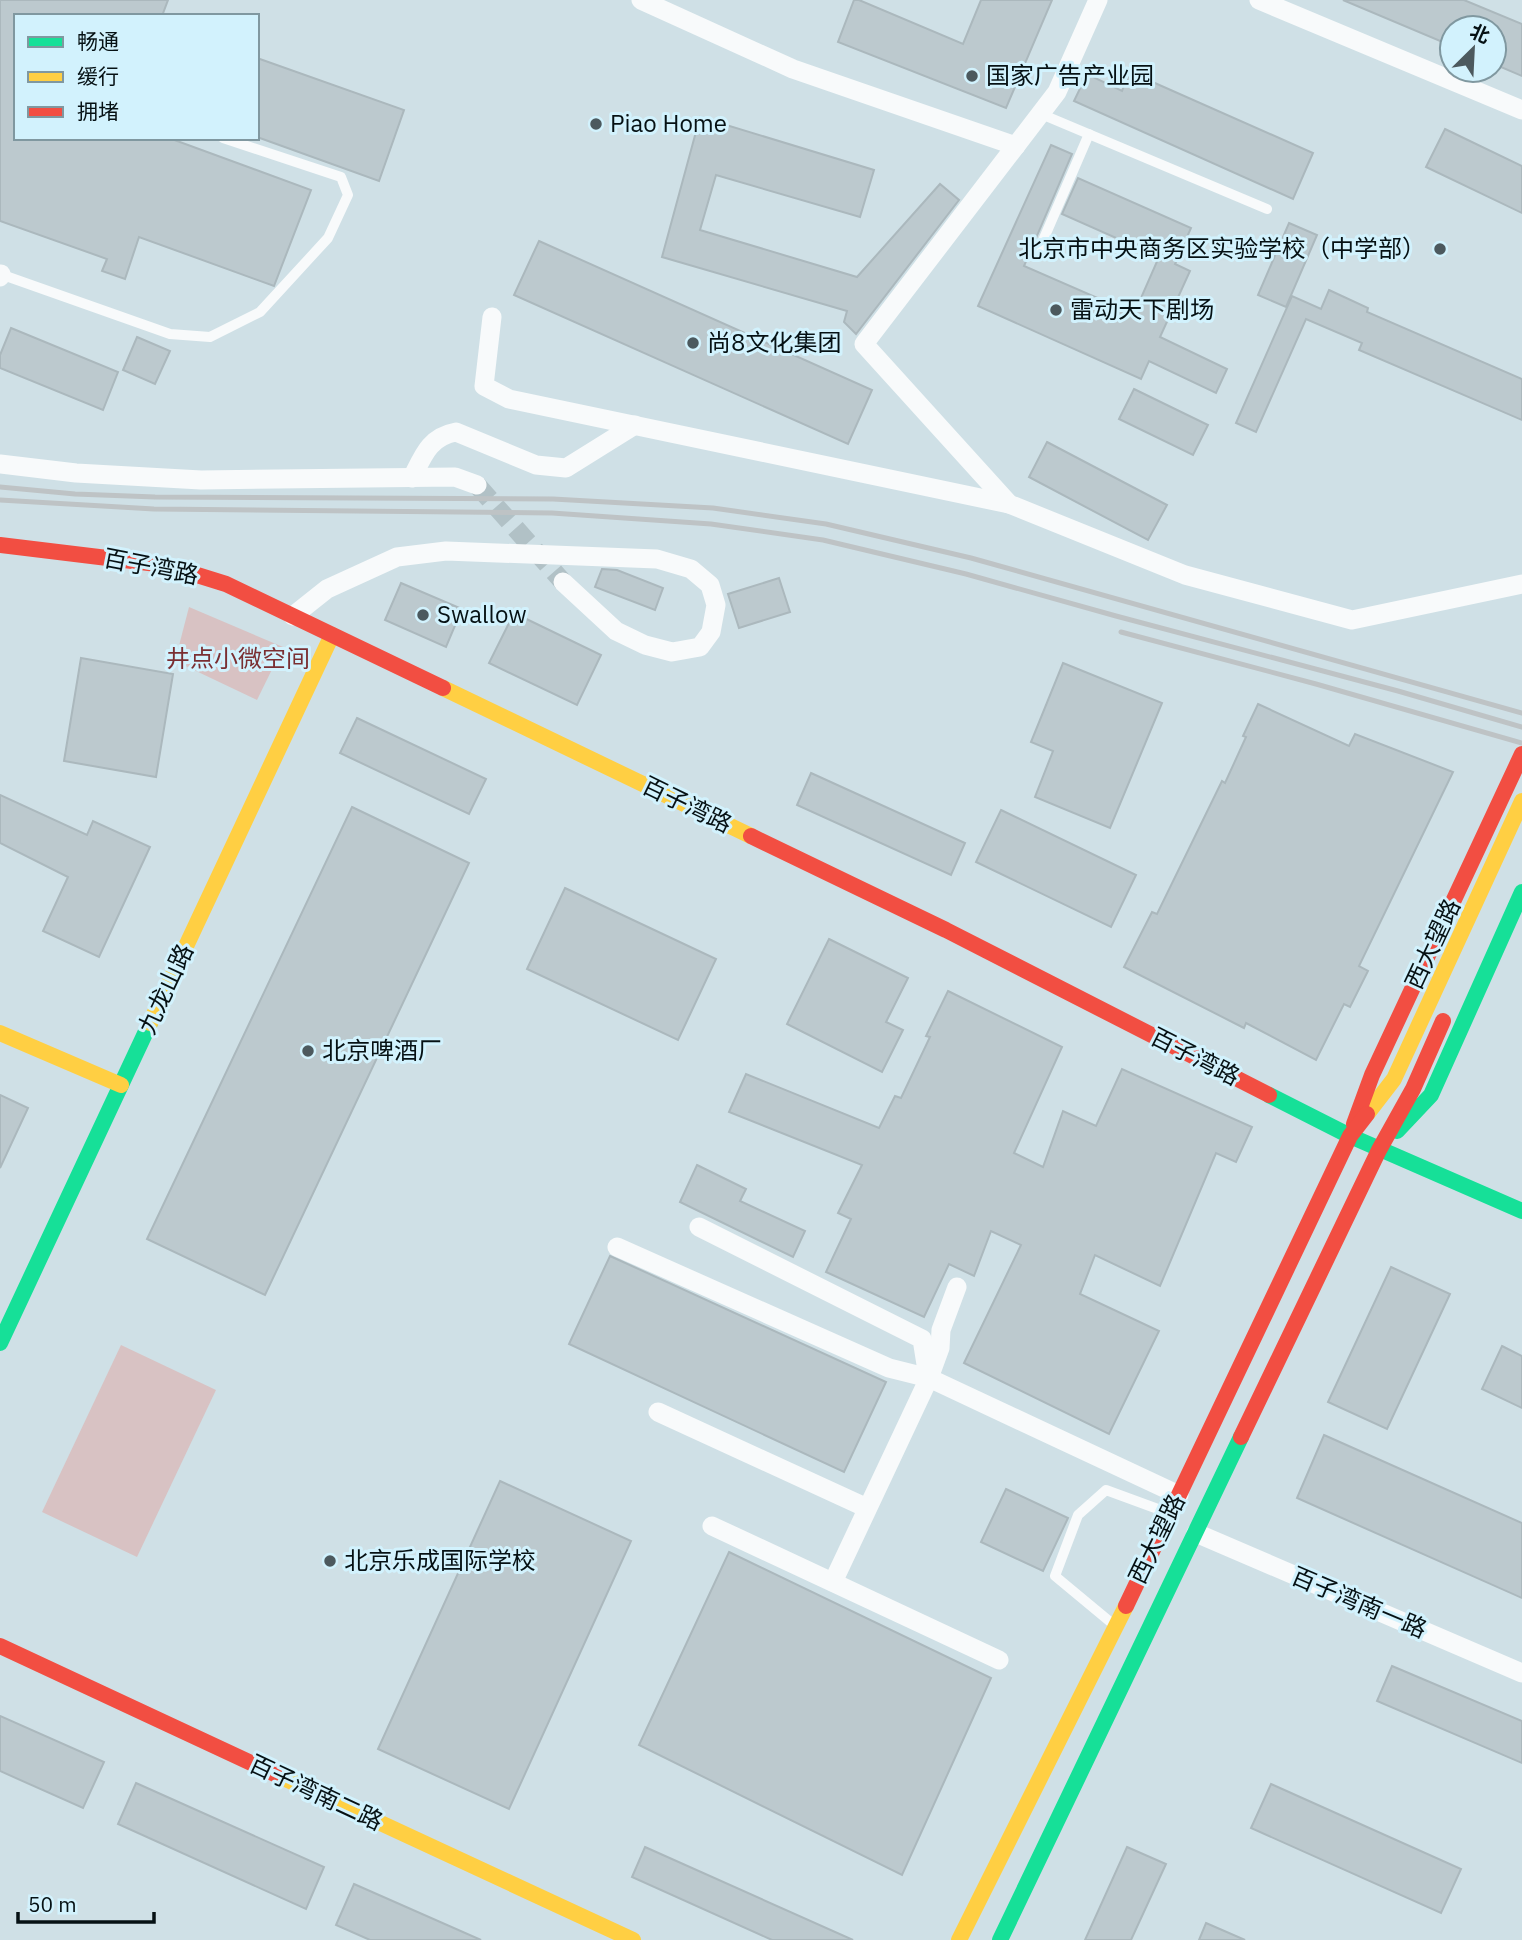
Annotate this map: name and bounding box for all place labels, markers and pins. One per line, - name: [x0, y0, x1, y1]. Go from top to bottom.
- place label: 国家广告产业园: [986, 59, 1154, 91]
- marker: 国家广告产业园: [964, 68, 980, 84]
- place label: Piao Home: [610, 107, 727, 139]
- marker: Piao Home: [588, 116, 604, 132]
- place label: 北京市中央商务区实验学校（中学部）: [1018, 232, 1426, 264]
- marker: 北京市中央商务区实验学校（中学部）: [1432, 241, 1448, 257]
- place label: 雷动天下剧场: [1070, 293, 1214, 325]
- marker: 雷动天下剧场: [1048, 302, 1064, 318]
- place label: 尚8文化集团: [707, 326, 841, 358]
- marker: 尚8文化集团: [685, 335, 701, 351]
- place label: Swallow: [437, 598, 527, 630]
- marker: Swallow: [415, 607, 431, 623]
- place label: 北京啤酒厂: [322, 1034, 442, 1066]
- marker: 北京啤酒厂: [300, 1043, 316, 1059]
- place label: 北京乐成国际学校: [344, 1544, 536, 1576]
- marker: 北京乐成国际学校: [322, 1553, 338, 1569]

